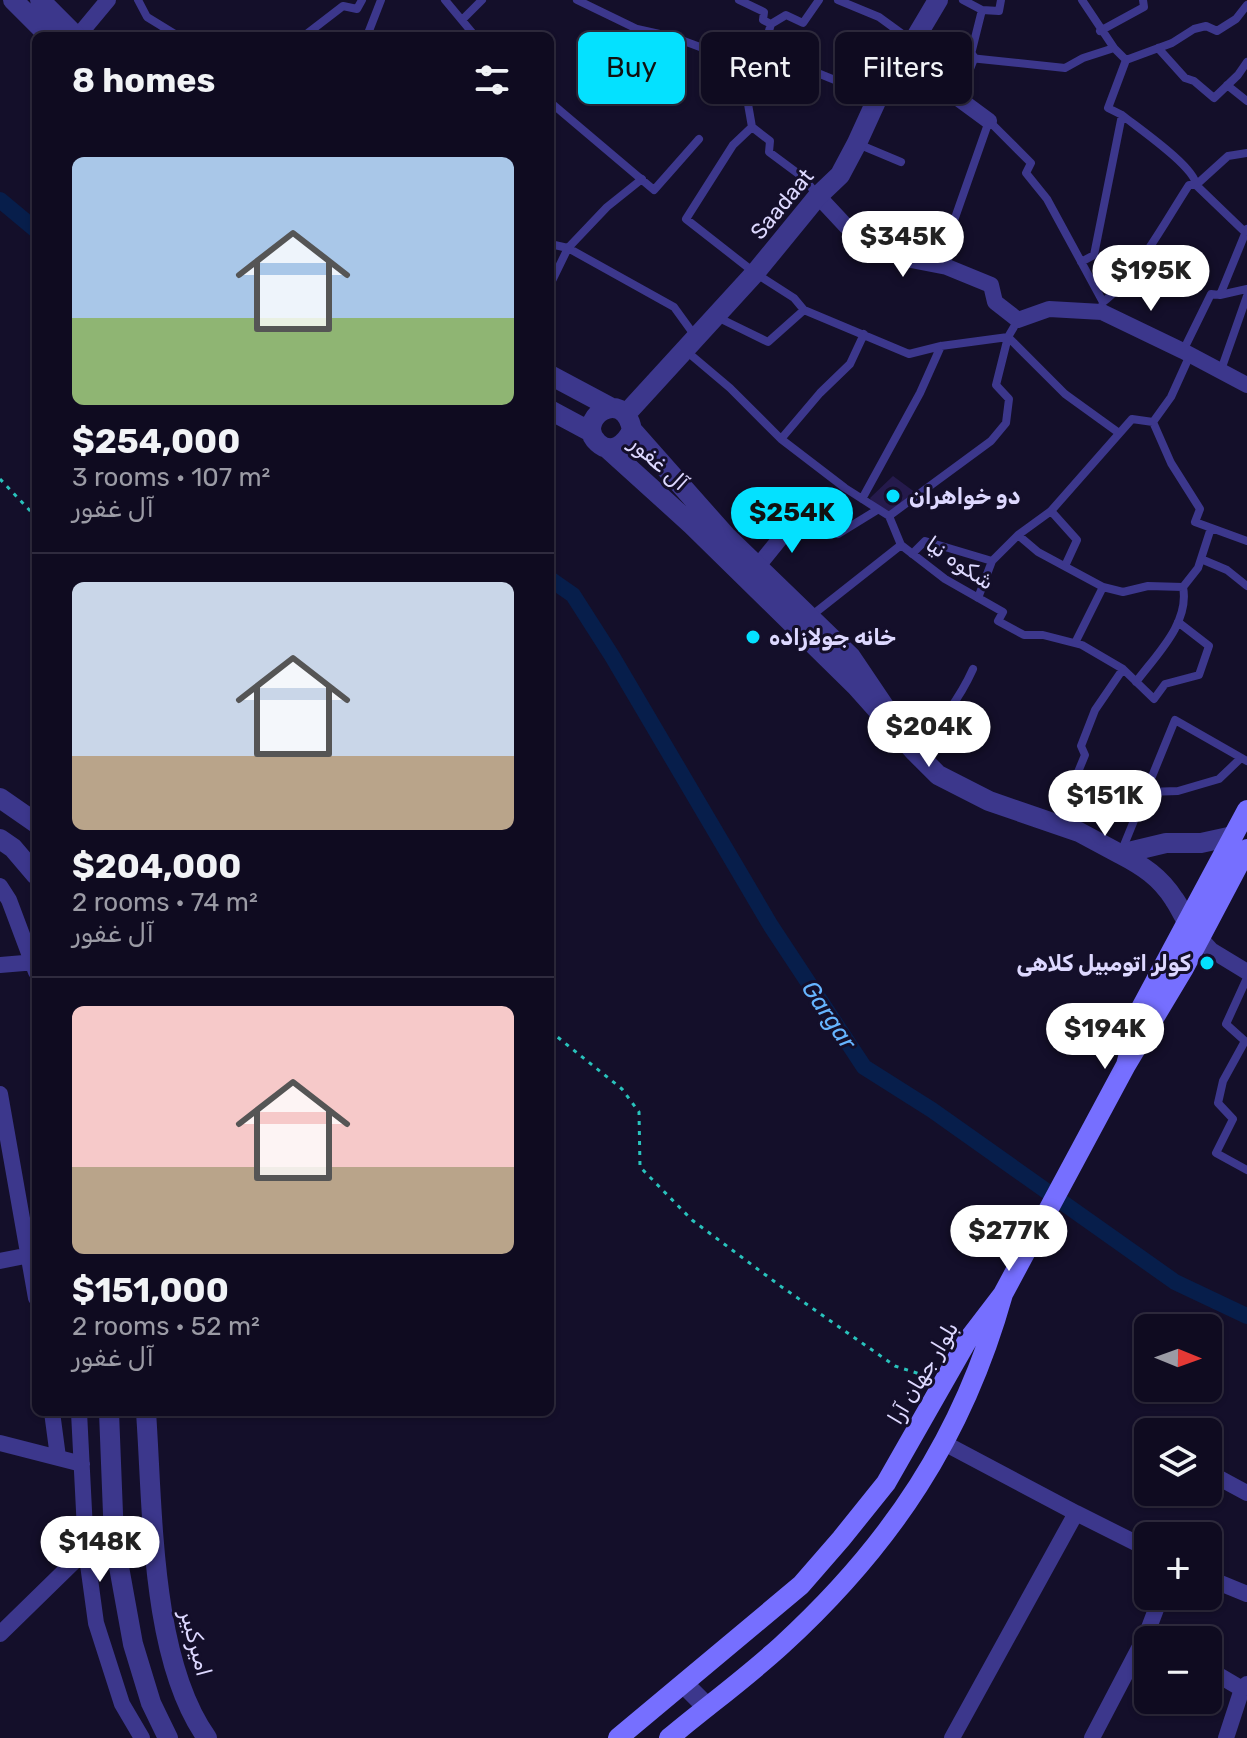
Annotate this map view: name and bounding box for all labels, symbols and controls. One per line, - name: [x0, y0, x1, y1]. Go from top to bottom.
- chip: Buy: [578, 32, 685, 104]
- chip: Rent: [701, 32, 819, 104]
- chip: Filters: [835, 32, 972, 104]
- icon: filters: [470, 58, 514, 102]
- text: 8 homes: [72, 60, 215, 101]
- street label: Saadaat: [745, 163, 820, 245]
- icon: home: [221, 209, 365, 353]
- pin: $345K: [847, 211, 959, 279]
- text: $345K: [860, 221, 946, 252]
- pin: $195K: [1095, 245, 1207, 313]
- text: $195K: [1111, 255, 1192, 286]
- text: $254,000: [72, 421, 240, 462]
- street label: آل غفور: [623, 428, 694, 497]
- text: 3 rooms · 107 m²: [72, 462, 271, 493]
- place label: دو خواهران: [909, 483, 1020, 510]
- pin: $254K: [736, 487, 848, 555]
- marker: دو خواهران: [884, 487, 902, 505]
- text: آل غفور: [72, 493, 154, 524]
- text: $254K: [749, 497, 835, 528]
- street label: شکوه نیا: [921, 530, 999, 596]
- place label: خانه جولازاده: [769, 624, 896, 651]
- marker: خانه جولازاده: [744, 628, 762, 646]
- icon: home: [221, 634, 365, 778]
- pin: $204K: [873, 701, 985, 769]
- text: $204K: [886, 711, 972, 742]
- pin: $151K: [1049, 770, 1161, 838]
- text: $151K: [1066, 780, 1144, 811]
- text: $204,000: [72, 846, 241, 887]
- text: 2 rooms · 74 m²: [72, 887, 258, 918]
- text: آل غفور: [72, 918, 154, 949]
- place label: کولر اتومبیل کلاهی: [1017, 950, 1191, 977]
- marker: کولر اتومبیل کلاهی: [1198, 954, 1216, 972]
- water label: Gargar: [796, 975, 863, 1055]
- pin: $194K: [1049, 1003, 1161, 1071]
- text: $194K: [1064, 1013, 1146, 1044]
- icon: home: [221, 1058, 365, 1202]
- pin: $277K: [953, 1205, 1065, 1273]
- text: $277K: [968, 1215, 1050, 1246]
- text: $151,000: [72, 1270, 229, 1311]
- text: 2 rooms · 52 m²: [72, 1311, 260, 1342]
- north arrow: [1134, 1314, 1222, 1402]
- map controls: [1134, 1314, 1222, 1714]
- street label: بلوار جهان آرا: [882, 1317, 964, 1429]
- text: آل غفور: [72, 1342, 154, 1373]
- button: layers: [1134, 1418, 1222, 1506]
- pin: $148K: [44, 1516, 156, 1584]
- button: +: [1134, 1522, 1222, 1610]
- text: $148K: [59, 1526, 141, 1557]
- street label: امیرکبیر: [174, 1605, 218, 1679]
- button: −: [1134, 1626, 1222, 1714]

